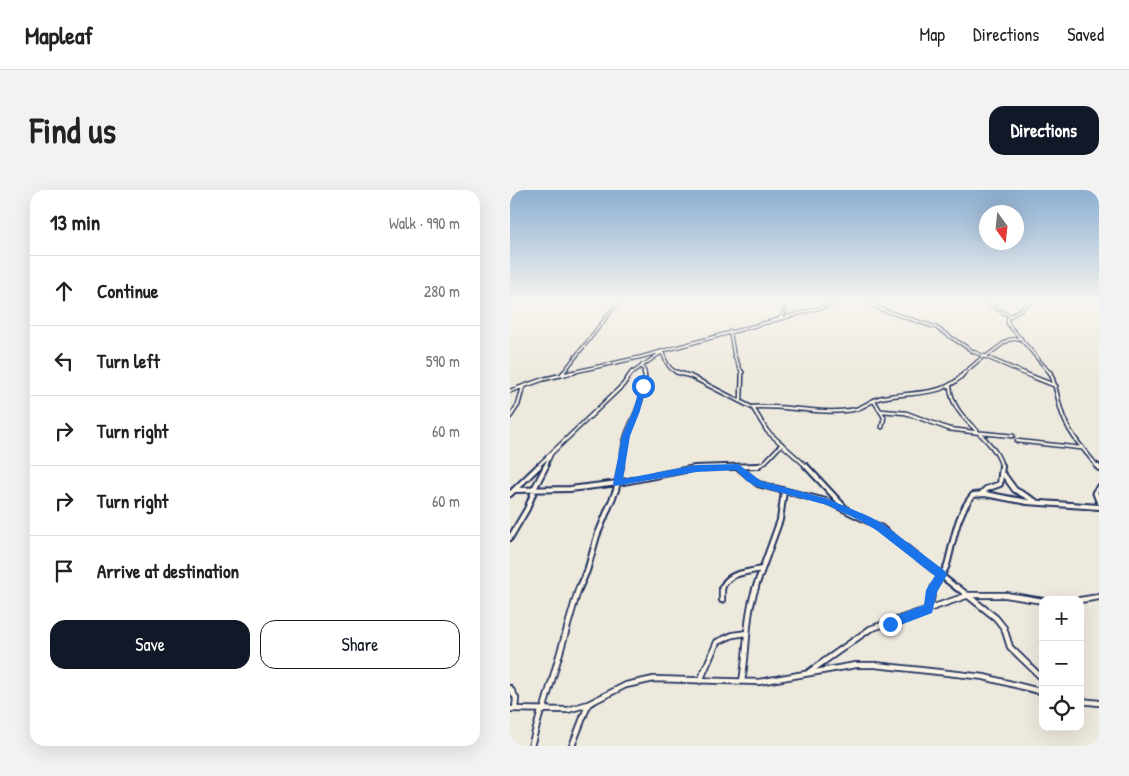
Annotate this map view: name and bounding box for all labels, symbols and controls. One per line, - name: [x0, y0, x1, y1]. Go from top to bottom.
- text: Mapleaf: [25, 19, 93, 51]
- text: Map: [920, 22, 945, 47]
- text: Directions: [973, 22, 1039, 47]
- text: Saved: [1067, 22, 1104, 47]
- button: Directions: [989, 106, 1099, 155]
- text: Find us: [30, 107, 116, 154]
- north arrow: [979, 205, 1024, 250]
- text: 13 min: [50, 208, 100, 237]
- text: Walk · 990 m: [389, 212, 460, 234]
- icon: ahead: [50, 277, 78, 305]
- text: Continue: [97, 278, 158, 304]
- text: 280 m: [424, 280, 460, 302]
- icon: left: [50, 347, 78, 375]
- text: Turn left: [97, 348, 160, 374]
- text: 590 m: [426, 350, 460, 372]
- route start: [632, 375, 655, 398]
- icon: right: [50, 417, 78, 445]
- text: Turn right: [97, 418, 168, 444]
- text: 60 m: [432, 420, 460, 442]
- icon: right: [50, 487, 78, 515]
- text: Turn right: [97, 488, 168, 514]
- text: 60 m: [432, 490, 460, 512]
- icon: arrive: [50, 557, 78, 585]
- text: Arrive at destination: [97, 558, 239, 584]
- map controls: [1039, 596, 1084, 731]
- button: +: [1039, 596, 1084, 641]
- route end: [879, 613, 902, 636]
- button: Save: [50, 620, 250, 669]
- button: Share: [260, 620, 460, 669]
- button: −: [1039, 641, 1084, 686]
- button: locate: [1039, 686, 1084, 731]

